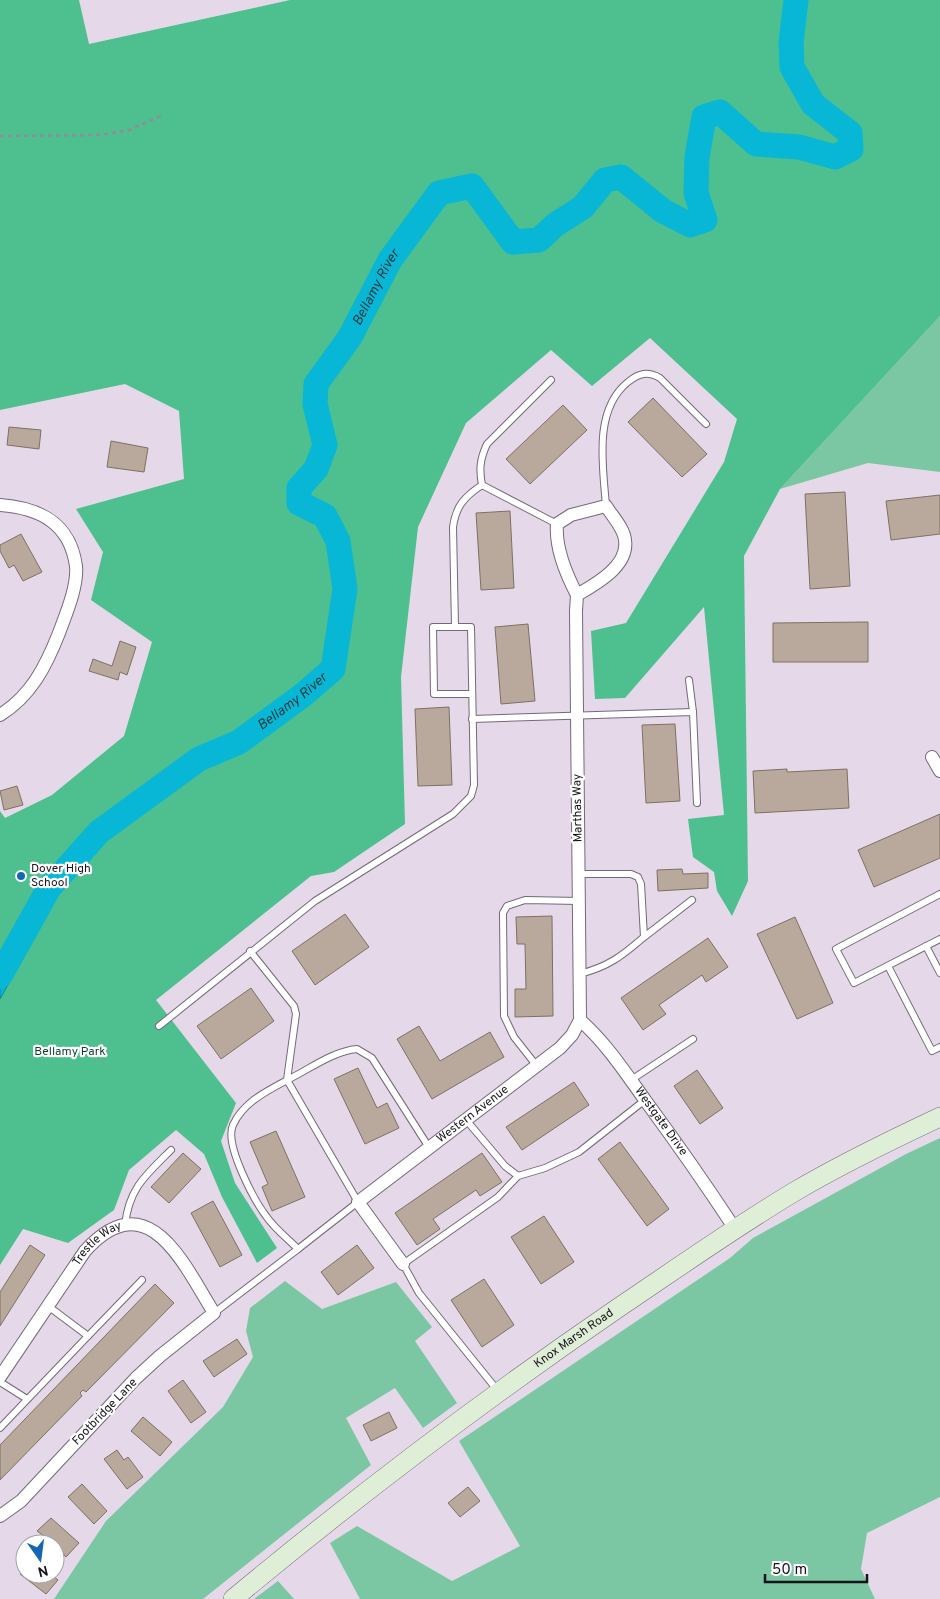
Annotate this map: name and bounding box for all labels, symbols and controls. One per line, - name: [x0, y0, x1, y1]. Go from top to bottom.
- water label: Bellamy River: [349, 245, 404, 329]
- water label: Bellamy River: [254, 668, 332, 734]
- street label: Marthas Way: [569, 774, 587, 842]
- place label: Dover High School: [31, 861, 91, 891]
- marker: Dover High School: [15, 870, 27, 882]
- park label: Bellamy Park: [34, 1044, 106, 1060]
- street label: Western Avenue: [434, 1082, 512, 1147]
- street label: Westgate Drive: [630, 1084, 691, 1159]
- street label: Trestle Way: [69, 1218, 124, 1269]
- street label: Knox Marsh Road: [531, 1305, 617, 1372]
- street label: Footbridge Lane: [69, 1375, 141, 1449]
- north arrow: [15, 1534, 65, 1584]
- scale bar: [765, 1552, 868, 1584]
- text: N: [36, 1561, 50, 1580]
- text: 50 m: [772, 1561, 807, 1580]

